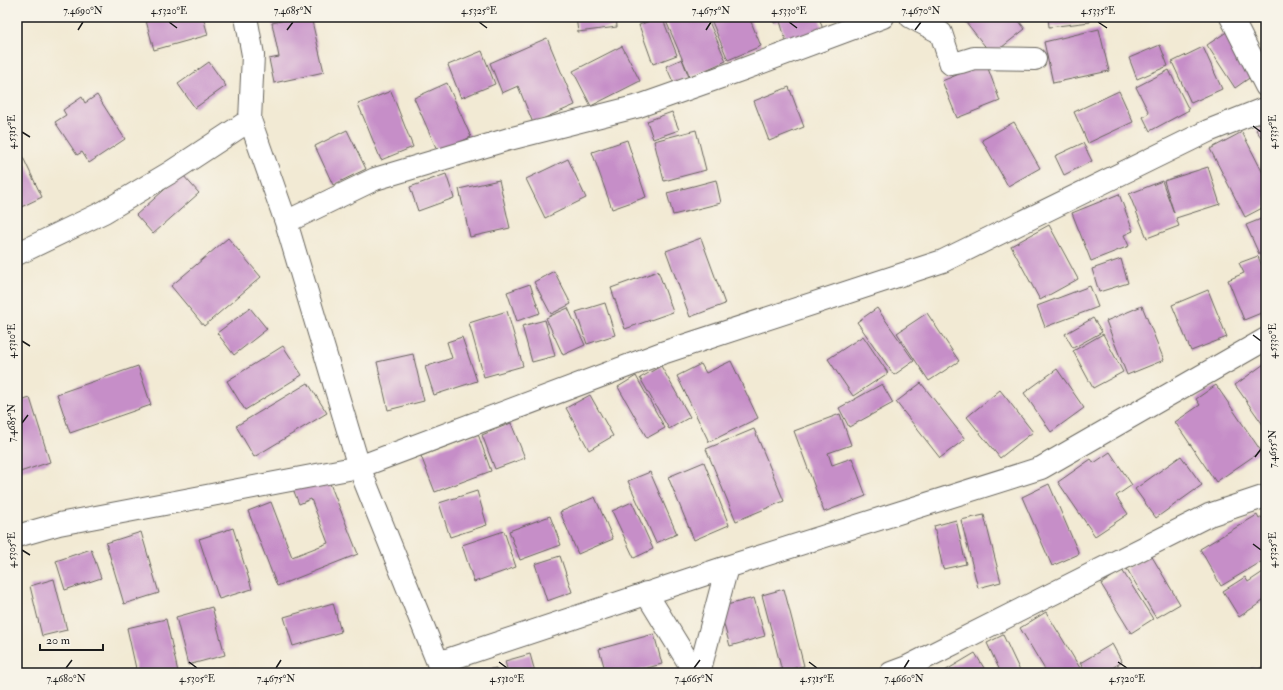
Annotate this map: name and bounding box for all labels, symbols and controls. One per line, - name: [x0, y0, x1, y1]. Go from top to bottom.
- text: 7.4690°N: [63, 5, 103, 17]
- text: 4.5320°E: [151, 5, 187, 17]
- text: 7.4685°N: [274, 5, 312, 17]
- text: 4.5325°E: [461, 5, 497, 17]
- text: 7.4675°N: [692, 5, 730, 17]
- text: 4.5330°E: [771, 5, 807, 17]
- text: 7.4670°N: [901, 5, 941, 17]
- text: 4.5335°E: [1081, 5, 1115, 17]
- text: 4.5315°E: [6, 115, 18, 149]
- text: 4.5335°E: [1267, 115, 1279, 149]
- text: 4.5330°E: [1267, 323, 1279, 359]
- text: 4.5310°E: [6, 324, 18, 358]
- text: 7.4685°N: [6, 404, 18, 442]
- text: 7.4655°N: [1267, 430, 1279, 468]
- text: 4.5305°E: [6, 532, 18, 568]
- text: 4.5325°E: [1267, 532, 1279, 568]
- scale bar: [40, 626, 103, 652]
- text: 20 m: [46, 633, 71, 648]
- text: 7.4680°N: [46, 673, 86, 685]
- text: 4.5305°E: [179, 673, 215, 685]
- text: 7.4675°N: [257, 673, 295, 685]
- text: 4.5310°E: [490, 673, 524, 685]
- text: 7.4665°N: [675, 673, 713, 685]
- text: 4.5315°E: [800, 673, 834, 685]
- text: 7.4660°N: [884, 673, 924, 685]
- text: 4.5320°E: [1109, 673, 1145, 685]

